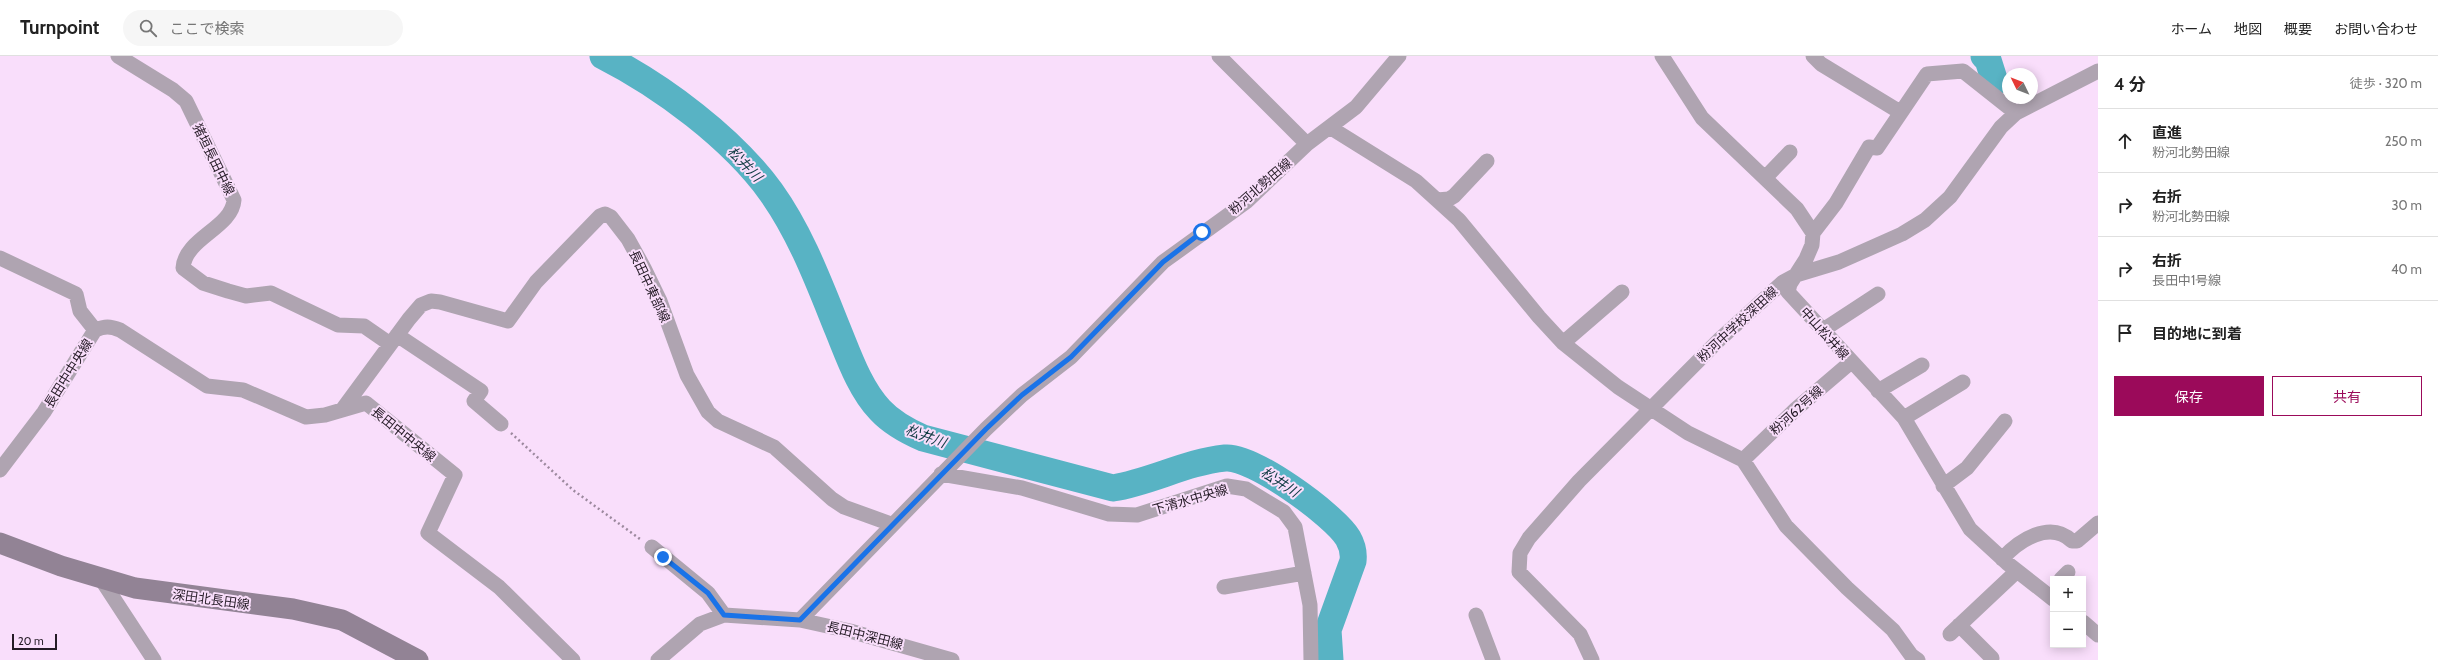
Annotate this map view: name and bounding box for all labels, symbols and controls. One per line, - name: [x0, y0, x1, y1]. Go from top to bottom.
- search box: [123, 10, 403, 46]
- text: Turnpoint: [20, 16, 99, 39]
- icon: search: [137, 17, 159, 39]
- text: ここで検索: [169, 20, 244, 38]
- text: ホーム: [2170, 20, 2212, 38]
- text: 地図: [2234, 20, 2262, 38]
- text: 概要: [2284, 20, 2312, 38]
- text: お問い合わせ: [2334, 20, 2418, 38]
- north arrow: [2002, 68, 2038, 104]
- text: 4 分: [2114, 74, 2145, 94]
- text: 徒歩 · 320 m: [2350, 75, 2422, 91]
- street label: 猪垣長田中線: [190, 120, 238, 198]
- text: 直進: [2152, 124, 2182, 142]
- icon: ahead: [2114, 130, 2136, 152]
- text: 250 m: [2385, 133, 2422, 149]
- water label: 松井川: [724, 143, 767, 187]
- text: 粉河北勢田線: [2152, 144, 2230, 160]
- street label: 粉河北勢田線: [1225, 154, 1295, 218]
- text: 右折: [2152, 188, 2182, 206]
- icon: right: [2114, 194, 2136, 216]
- text: 30 m: [2392, 197, 2422, 213]
- text: 粉河北勢田線: [2152, 208, 2230, 224]
- route start: [1193, 223, 1211, 241]
- street label: 長田中東部線: [626, 247, 674, 325]
- text: 右折: [2152, 252, 2182, 270]
- icon: right: [2114, 258, 2136, 280]
- text: 40 m: [2391, 261, 2422, 277]
- text: 長田中1号線: [2152, 272, 2221, 288]
- street label: 粉河中学校深田線: [1694, 283, 1780, 365]
- street label: 中山松井線: [1797, 303, 1853, 363]
- icon: arrive: [2114, 322, 2136, 344]
- text: 目的地に到着: [2152, 325, 2242, 343]
- street label: 長田中中央線: [41, 336, 95, 410]
- button: 保存: [2114, 376, 2264, 416]
- button: 共有: [2272, 376, 2422, 416]
- street label: 粉河62号線: [1766, 382, 1826, 438]
- street label: 長田中中央線: [369, 403, 439, 465]
- water label: 松井川: [903, 420, 951, 452]
- water label: 松井川: [1257, 463, 1304, 502]
- street label: 下清水中央線: [1150, 481, 1230, 517]
- route end: [654, 548, 672, 566]
- map controls: [2050, 576, 2086, 648]
- button: +: [2050, 576, 2086, 612]
- street label: 深田北長田線: [171, 586, 251, 612]
- button: −: [2050, 612, 2086, 648]
- street label: 長田中深田線: [825, 618, 905, 652]
- scale bar: [12, 632, 57, 651]
- text: 20 m: [18, 634, 44, 648]

